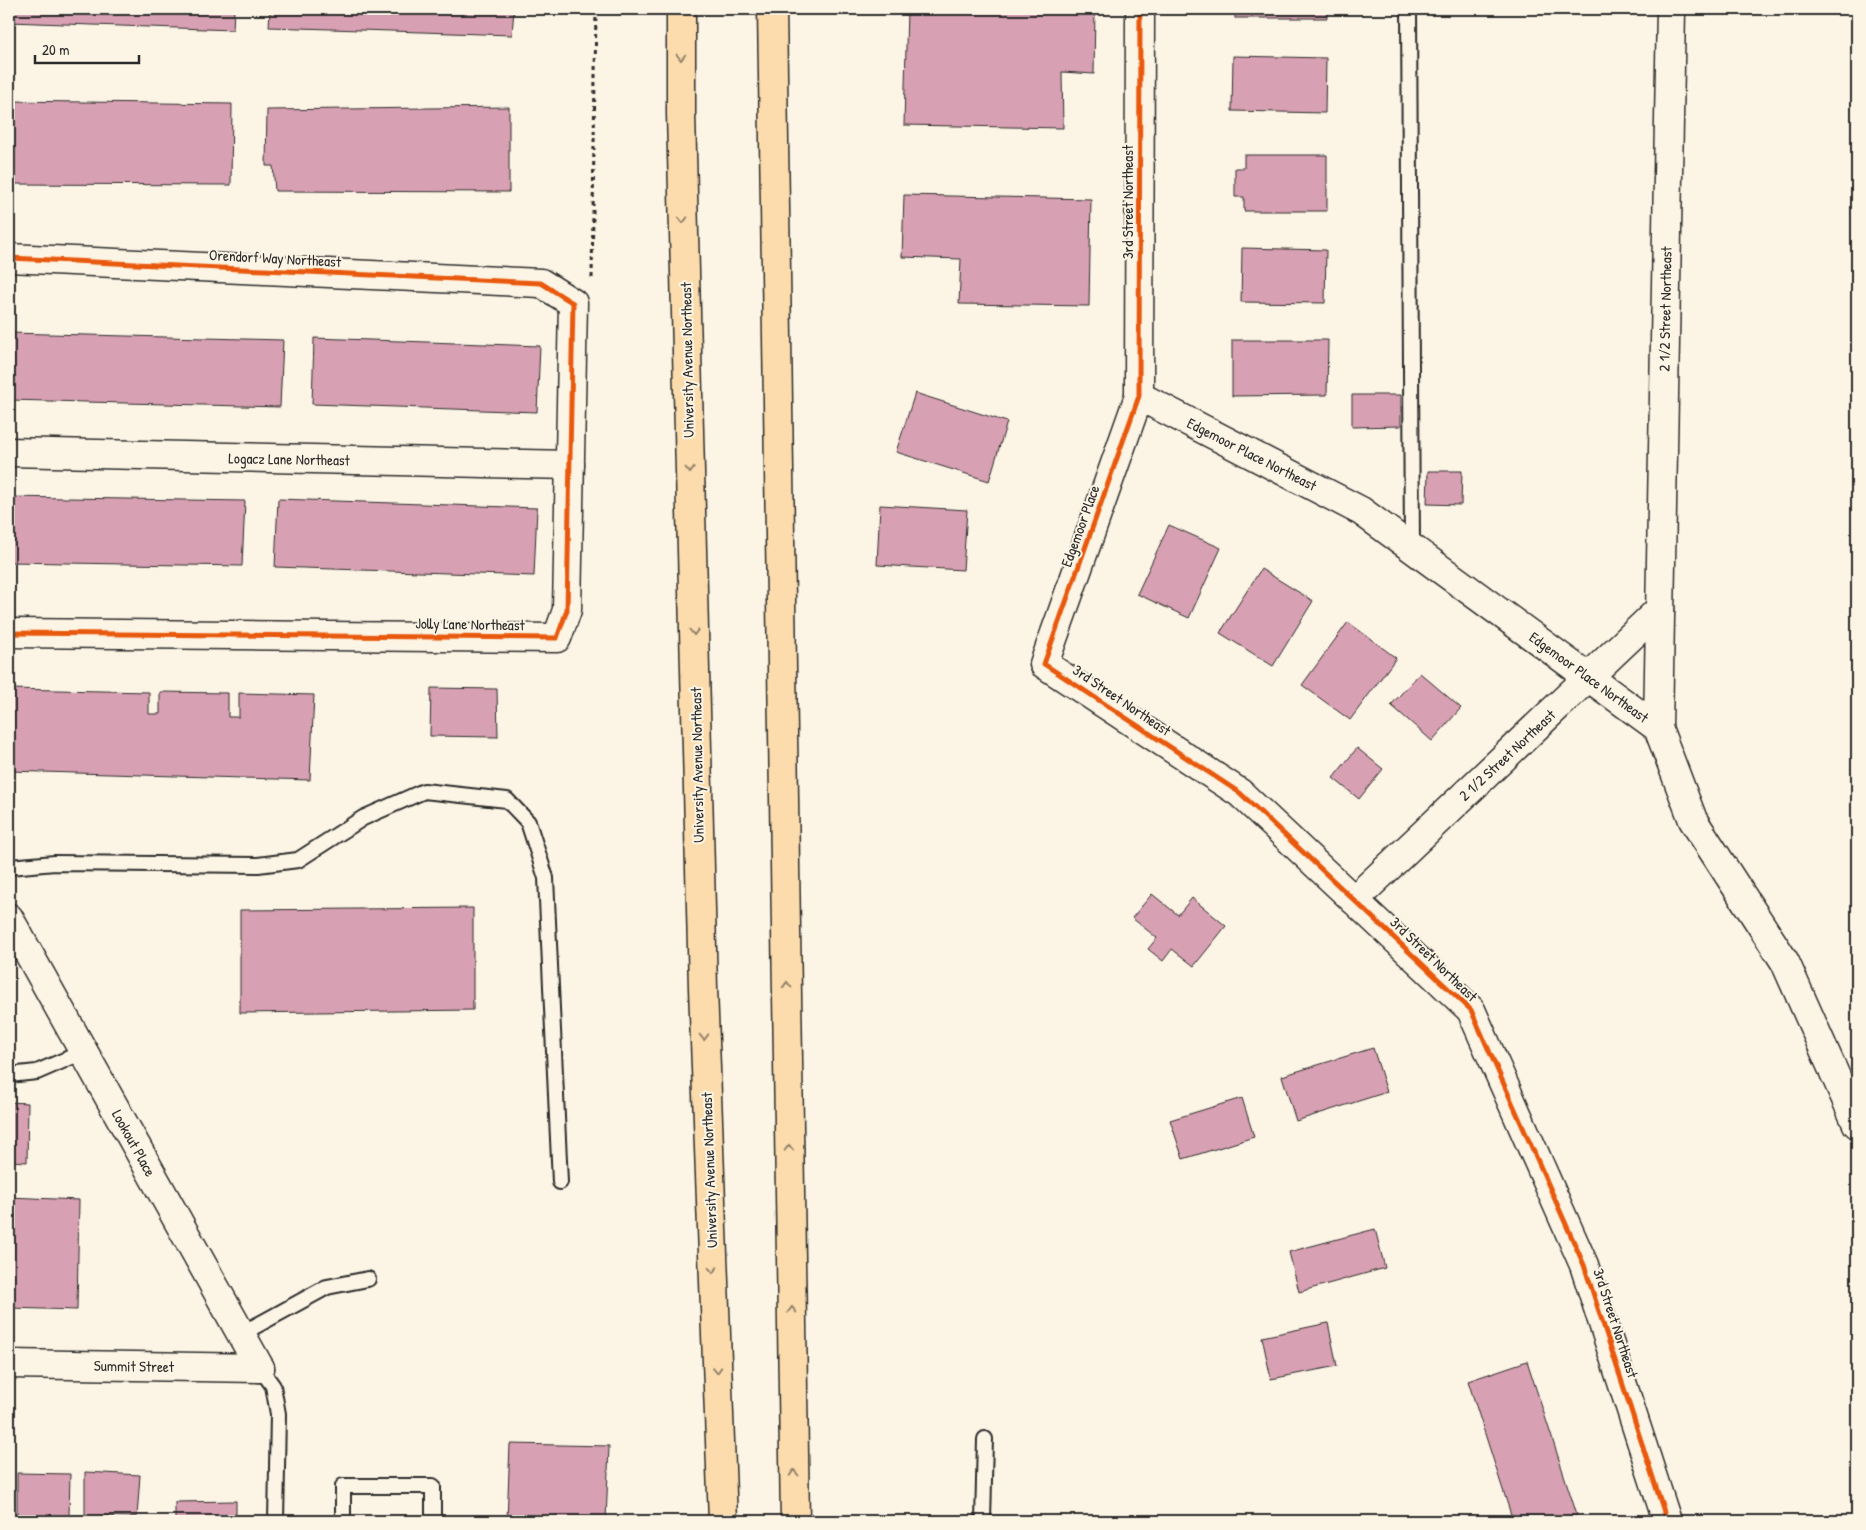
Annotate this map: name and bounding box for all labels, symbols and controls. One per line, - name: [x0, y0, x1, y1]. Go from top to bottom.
- scale bar: [35, 32, 139, 64]
- text: 20 m: [42, 39, 69, 60]
- one-way arrow: [676, 54, 686, 62]
- street label: 3rd Street Northeast: [1117, 144, 1138, 259]
- one-way arrow: [678, 216, 689, 224]
- street label: Orendorf Way Northeast: [208, 244, 342, 272]
- street label: 2 1/2 Street Northeast: [1653, 245, 1677, 372]
- street label: University Avenue Northeast: [675, 281, 699, 438]
- street label: Edgemoor Place Northeast: [1184, 412, 1321, 496]
- street label: Logacz Lane Northeast: [228, 447, 351, 471]
- one-way arrow: [684, 466, 695, 474]
- street label: Edgemoor Place: [1056, 482, 1105, 570]
- street label: Jolly Lane Northeast: [415, 613, 526, 635]
- street label: Edgemoor Place Northeast: [1525, 626, 1654, 728]
- one-way arrow: [688, 629, 699, 637]
- street label: 3rd Street Northeast: [1069, 659, 1176, 741]
- street label: University Avenue Northeast: [685, 686, 709, 843]
- street label: 2 1/2 Street Northeast: [1454, 704, 1561, 805]
- street label: 3rd Street Northeast: [1386, 912, 1483, 1007]
- one-way arrow: [782, 981, 792, 988]
- one-way arrow: [699, 1033, 710, 1041]
- street label: University Avenue Northeast: [696, 1091, 722, 1248]
- street label: Lookout Place: [107, 1106, 161, 1180]
- one-way arrow: [784, 1143, 794, 1151]
- street label: 3rd Street Northeast: [1588, 1265, 1644, 1381]
- one-way arrow: [708, 1266, 719, 1274]
- one-way arrow: [787, 1306, 797, 1314]
- street label: Summit Street: [94, 1355, 175, 1377]
- one-way arrow: [712, 1366, 722, 1374]
- one-way arrow: [789, 1468, 799, 1476]

